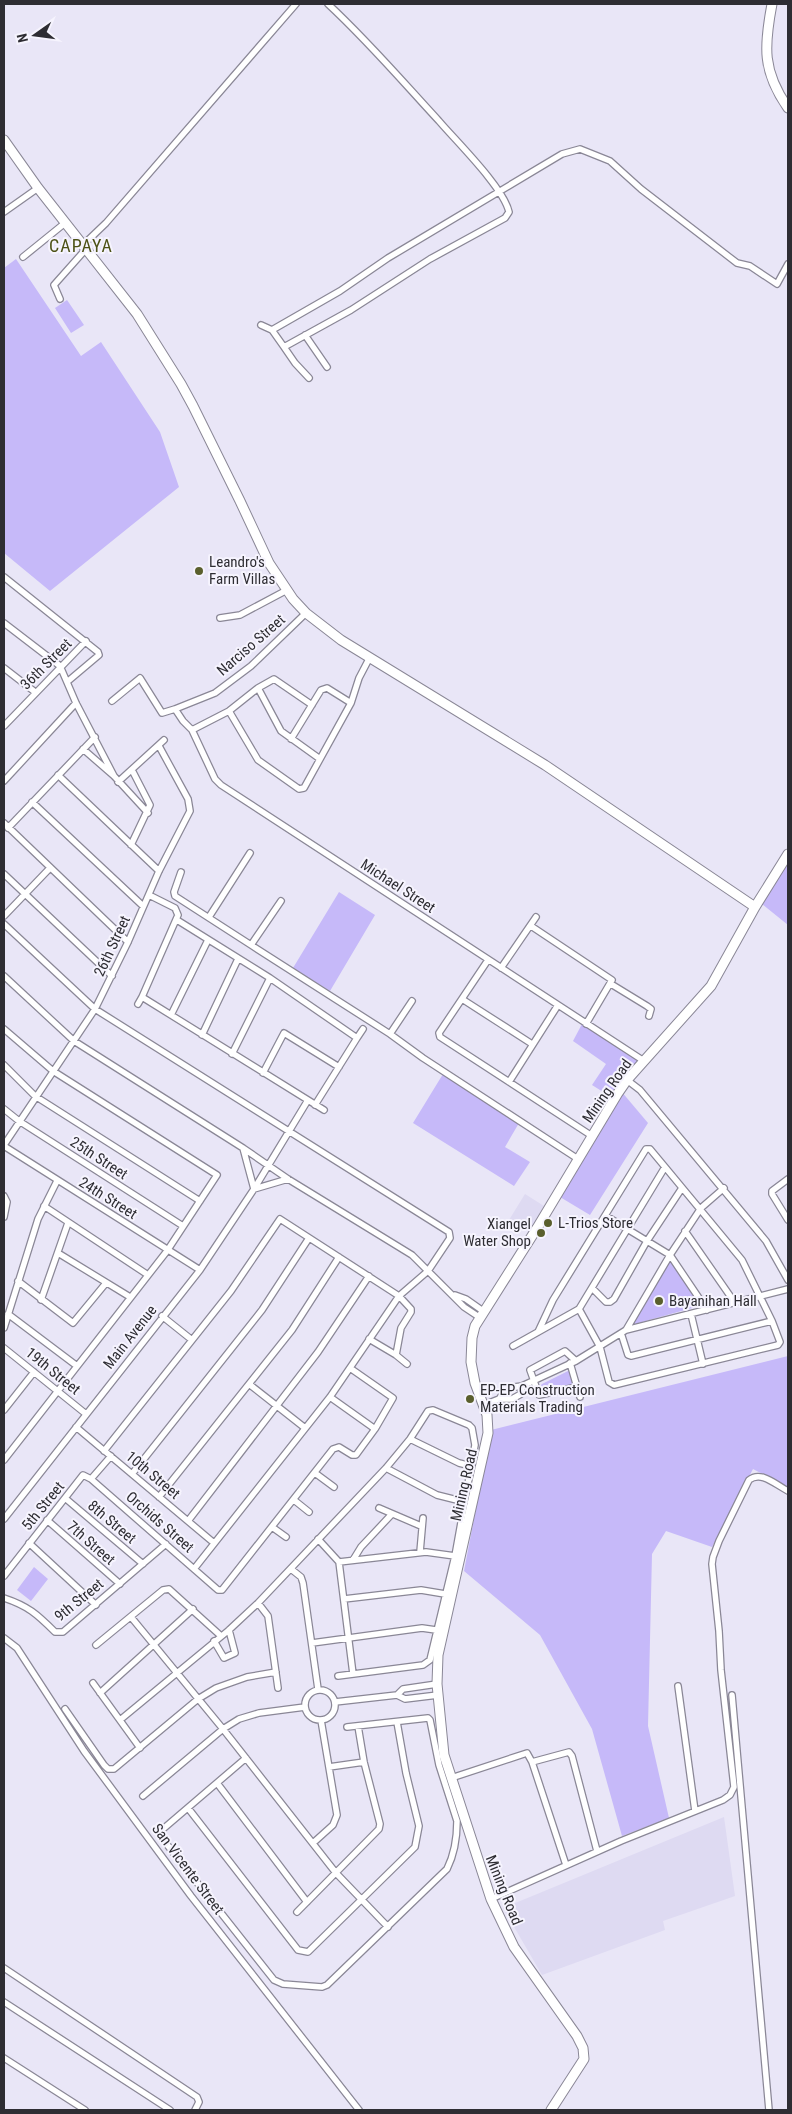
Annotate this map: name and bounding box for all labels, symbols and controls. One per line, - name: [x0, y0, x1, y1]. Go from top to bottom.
- north arrow: [10, 10, 60, 60]
- text: N: [14, 32, 31, 44]
- district label: CAPAYA: [49, 235, 113, 256]
- place label: Leandro's Farm Villas: [209, 553, 275, 588]
- marker: Leandro's Farm Villas: [193, 565, 205, 577]
- street label: Narciso Street: [213, 611, 289, 679]
- street label: 36th Street: [17, 635, 75, 693]
- street label: Michael Street: [357, 855, 439, 917]
- street label: 26th Street: [90, 913, 134, 979]
- street label: Mining Road: [578, 1056, 636, 1126]
- street label: 25th Street: [67, 1133, 131, 1183]
- street label: 24th Street: [76, 1173, 140, 1223]
- place label: L-Trios Store: [558, 1214, 633, 1232]
- place label: Xiangel Water Shop: [463, 1215, 531, 1250]
- marker: L-Trios Store: [542, 1217, 554, 1229]
- marker: Xiangel Water Shop: [535, 1227, 547, 1239]
- place label: Bayanihan Hall: [669, 1292, 757, 1310]
- marker: Bayanihan Hall: [653, 1295, 665, 1307]
- street label: Main Avenue: [100, 1302, 160, 1372]
- street label: 19th Street: [22, 1344, 84, 1398]
- place label: EP-EP Construction Materials Trading: [480, 1381, 595, 1416]
- marker: EP-EP Construction Materials Trading: [464, 1393, 476, 1405]
- street label: 10th Street: [122, 1447, 184, 1503]
- street label: Mining Road: [447, 1447, 481, 1523]
- street label: 5th Street: [18, 1478, 68, 1534]
- street label: Orchids Street: [122, 1488, 198, 1556]
- street label: 8th Street: [84, 1497, 140, 1547]
- street label: 7th Street: [63, 1517, 119, 1569]
- street label: 9th Street: [51, 1575, 107, 1625]
- street label: San Vicente Street: [148, 1820, 228, 1918]
- street label: Mining Road: [482, 1852, 526, 1928]

